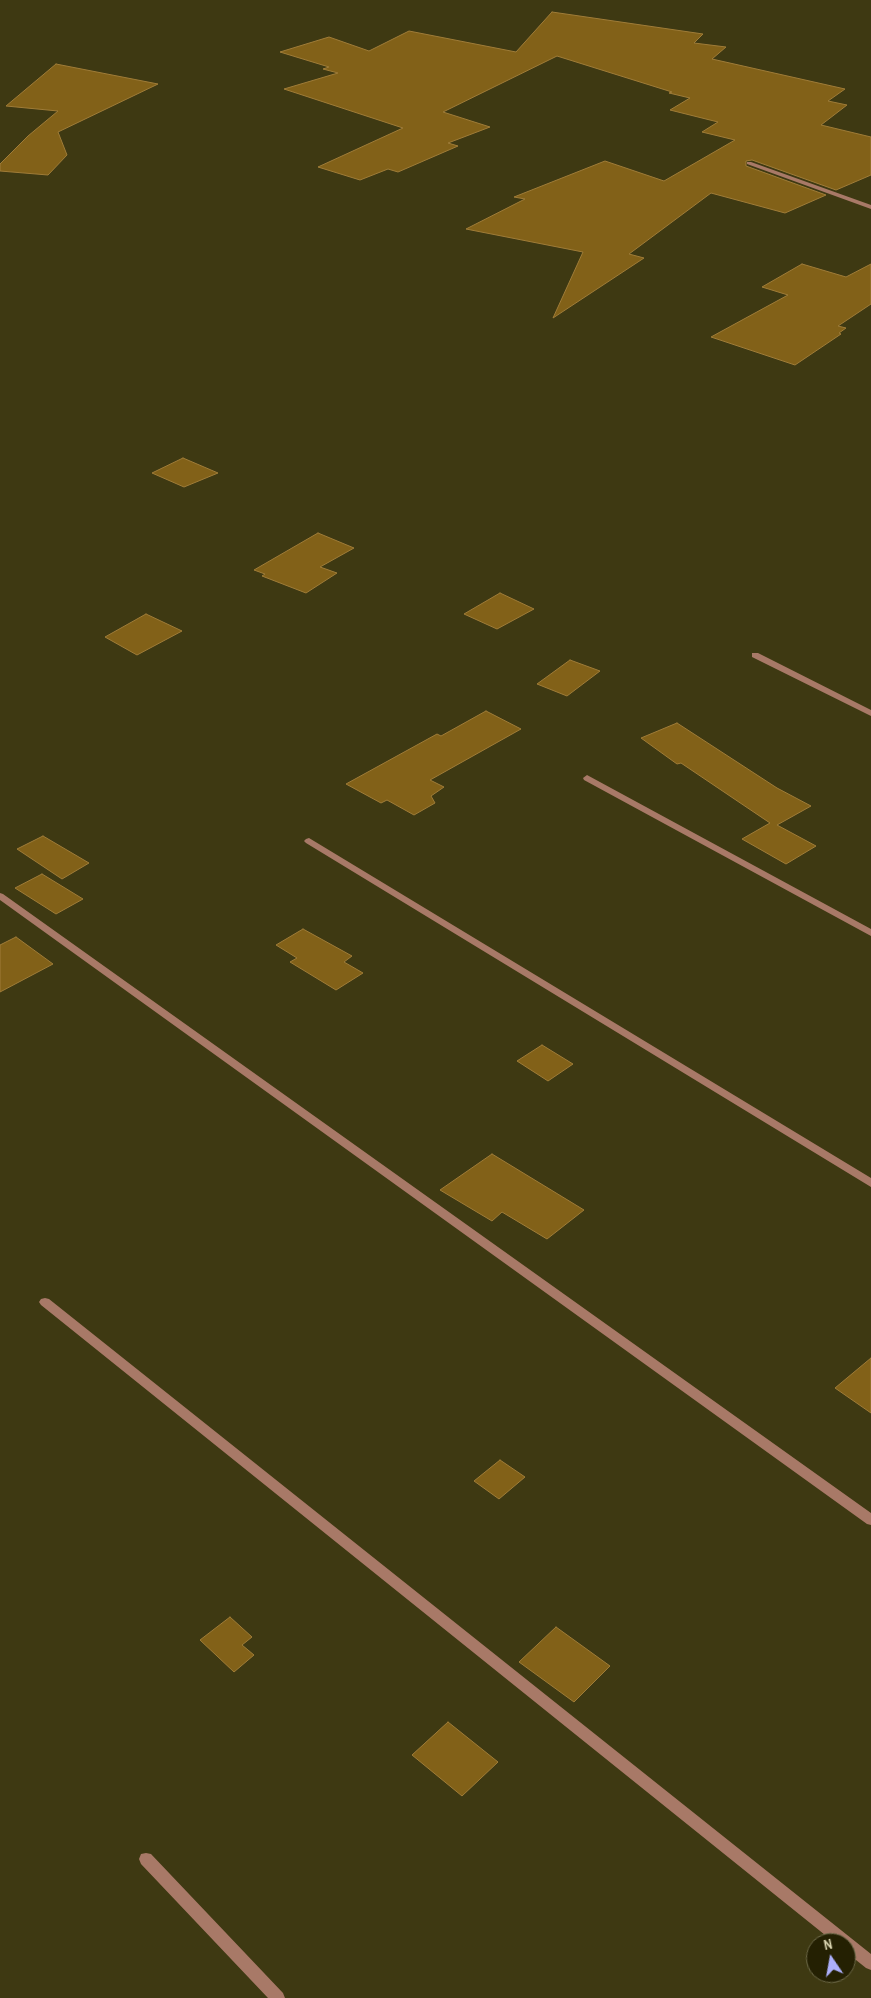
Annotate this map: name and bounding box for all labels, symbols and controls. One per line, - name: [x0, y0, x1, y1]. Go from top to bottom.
- north arrow: [806, 1933, 856, 1983]
- text: N: [822, 1935, 834, 1954]

